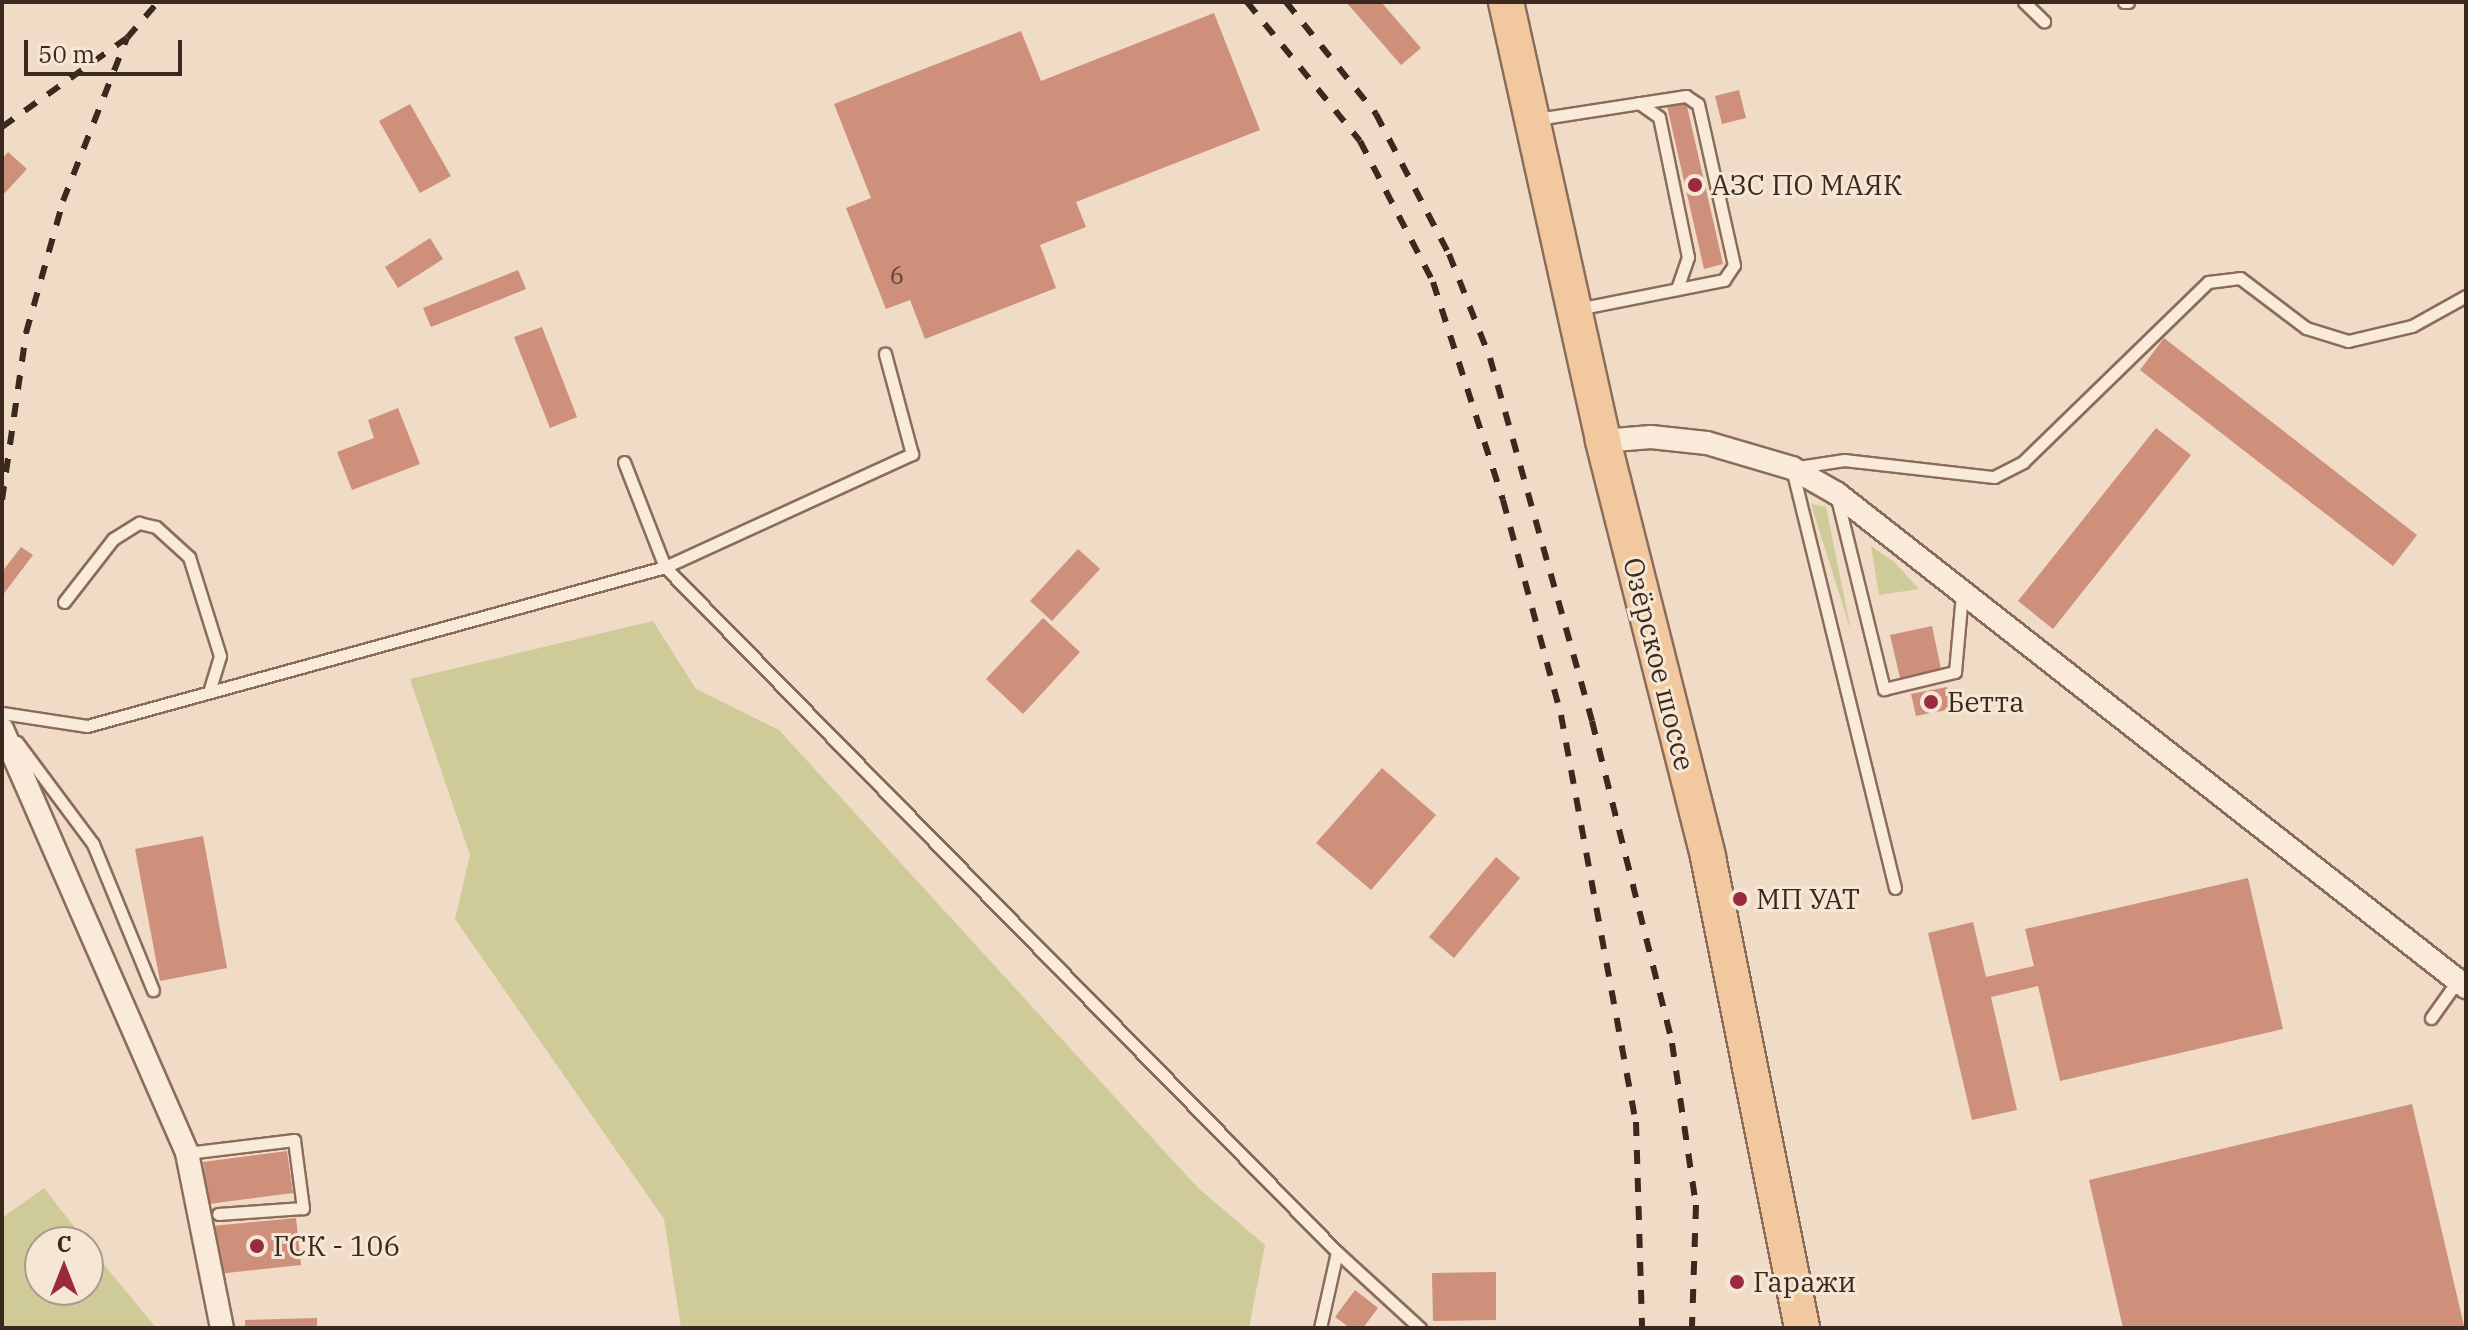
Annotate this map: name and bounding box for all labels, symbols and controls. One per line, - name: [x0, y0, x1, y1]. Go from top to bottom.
- scale bar: [28, 24, 186, 74]
- text: 50 m: [38, 38, 95, 70]
- place label: АЗС ПО МАЯК: [1711, 168, 1902, 202]
- marker: АЗС ПО МАЯК: [1686, 176, 1704, 194]
- house number: 6: [890, 262, 904, 290]
- street label: Озёрское шоссе: [1616, 554, 1702, 774]
- place label: Бетта: [1947, 685, 2024, 719]
- marker: Бетта: [1922, 693, 1940, 711]
- place label: МП УАТ: [1756, 882, 1860, 916]
- marker: МП УАТ: [1731, 890, 1749, 908]
- north arrow: [24, 1226, 104, 1306]
- text: С: [57, 1229, 71, 1258]
- place label: ГСК - 106: [273, 1229, 400, 1263]
- marker: ГСК - 106: [248, 1237, 266, 1255]
- place label: Гаражи: [1753, 1265, 1856, 1299]
- marker: Гаражи: [1728, 1273, 1746, 1291]

